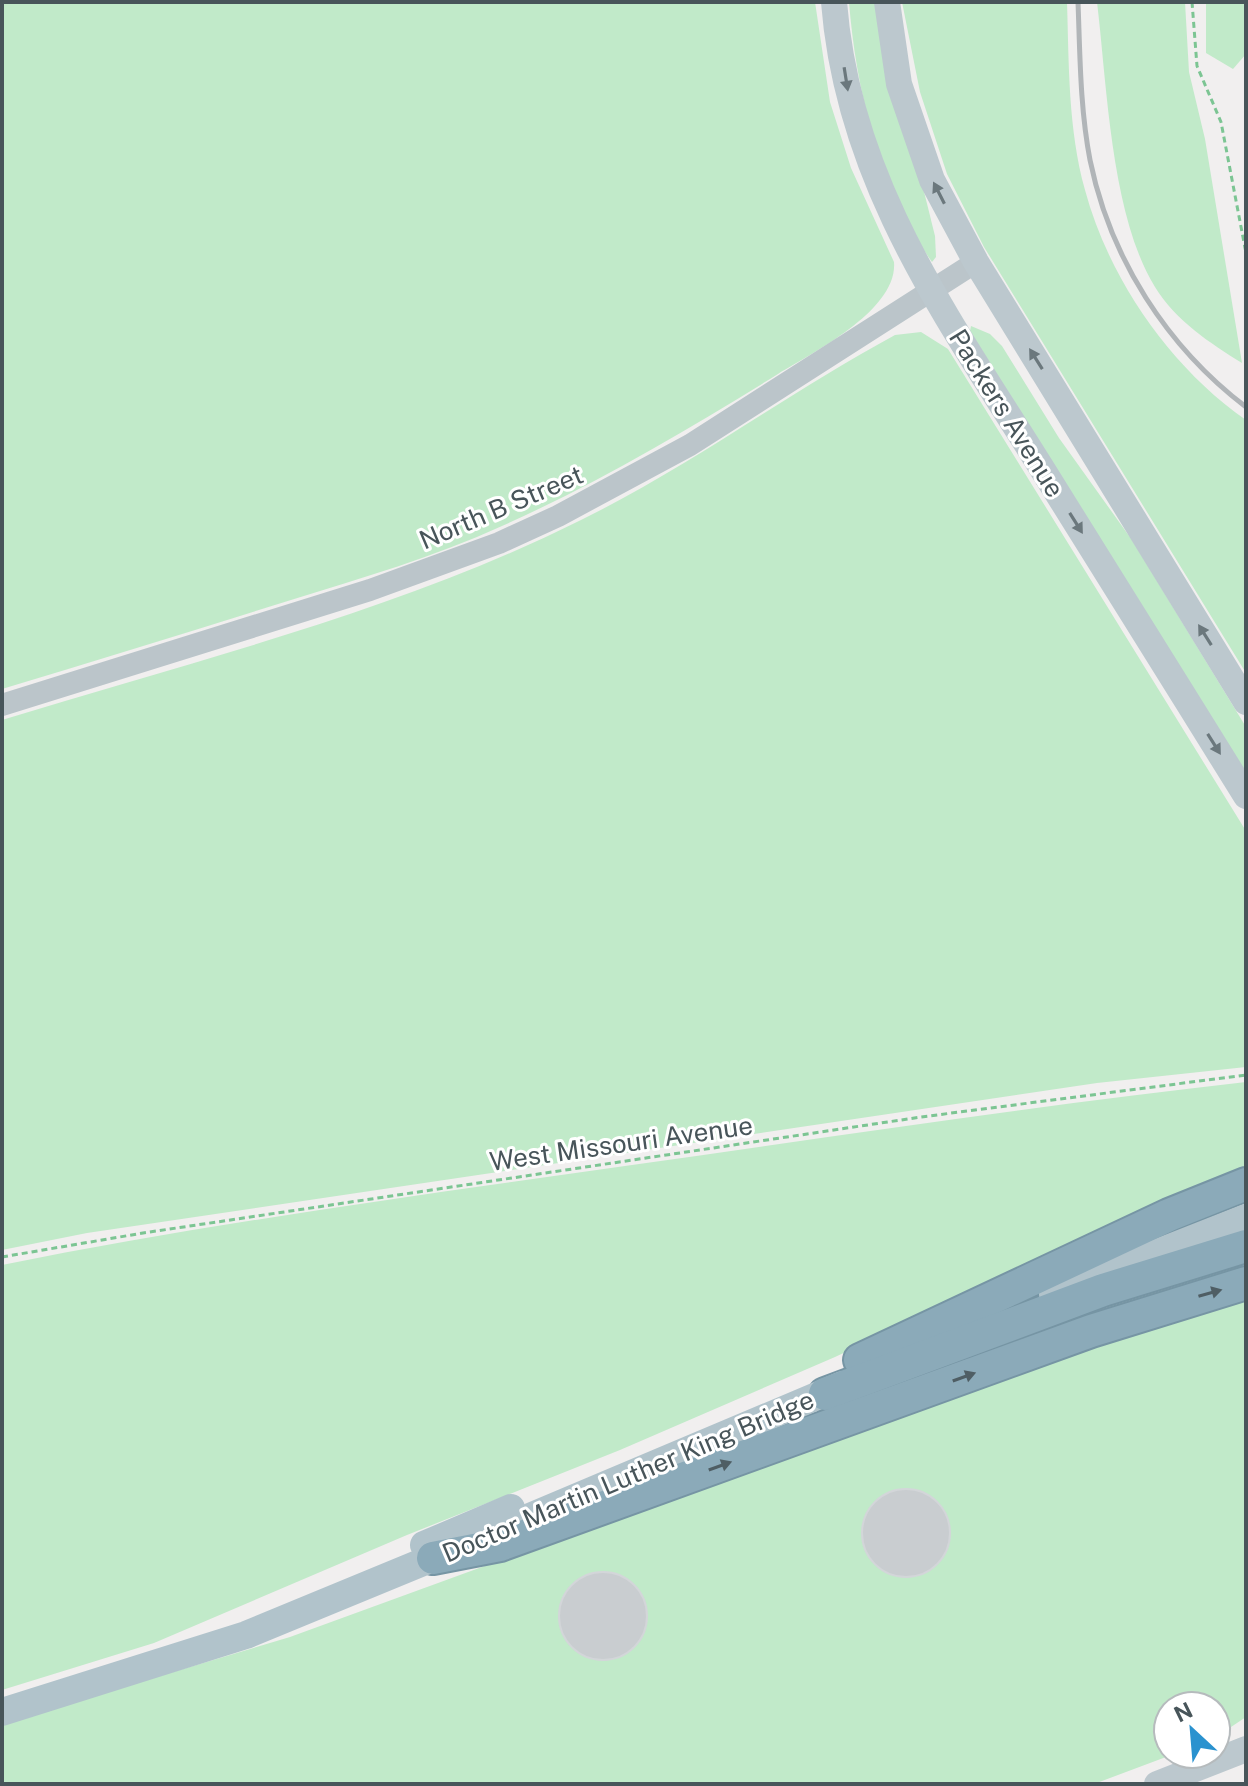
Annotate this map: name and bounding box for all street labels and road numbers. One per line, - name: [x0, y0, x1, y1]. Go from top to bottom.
- street label: Packers Avenue: [943, 323, 1071, 503]
- street label: North B Street: [414, 459, 588, 555]
- street label: West Missouri Avenue: [487, 1109, 755, 1177]
- street label: Doctor Martin Luther King Bridge: [438, 1383, 818, 1569]

